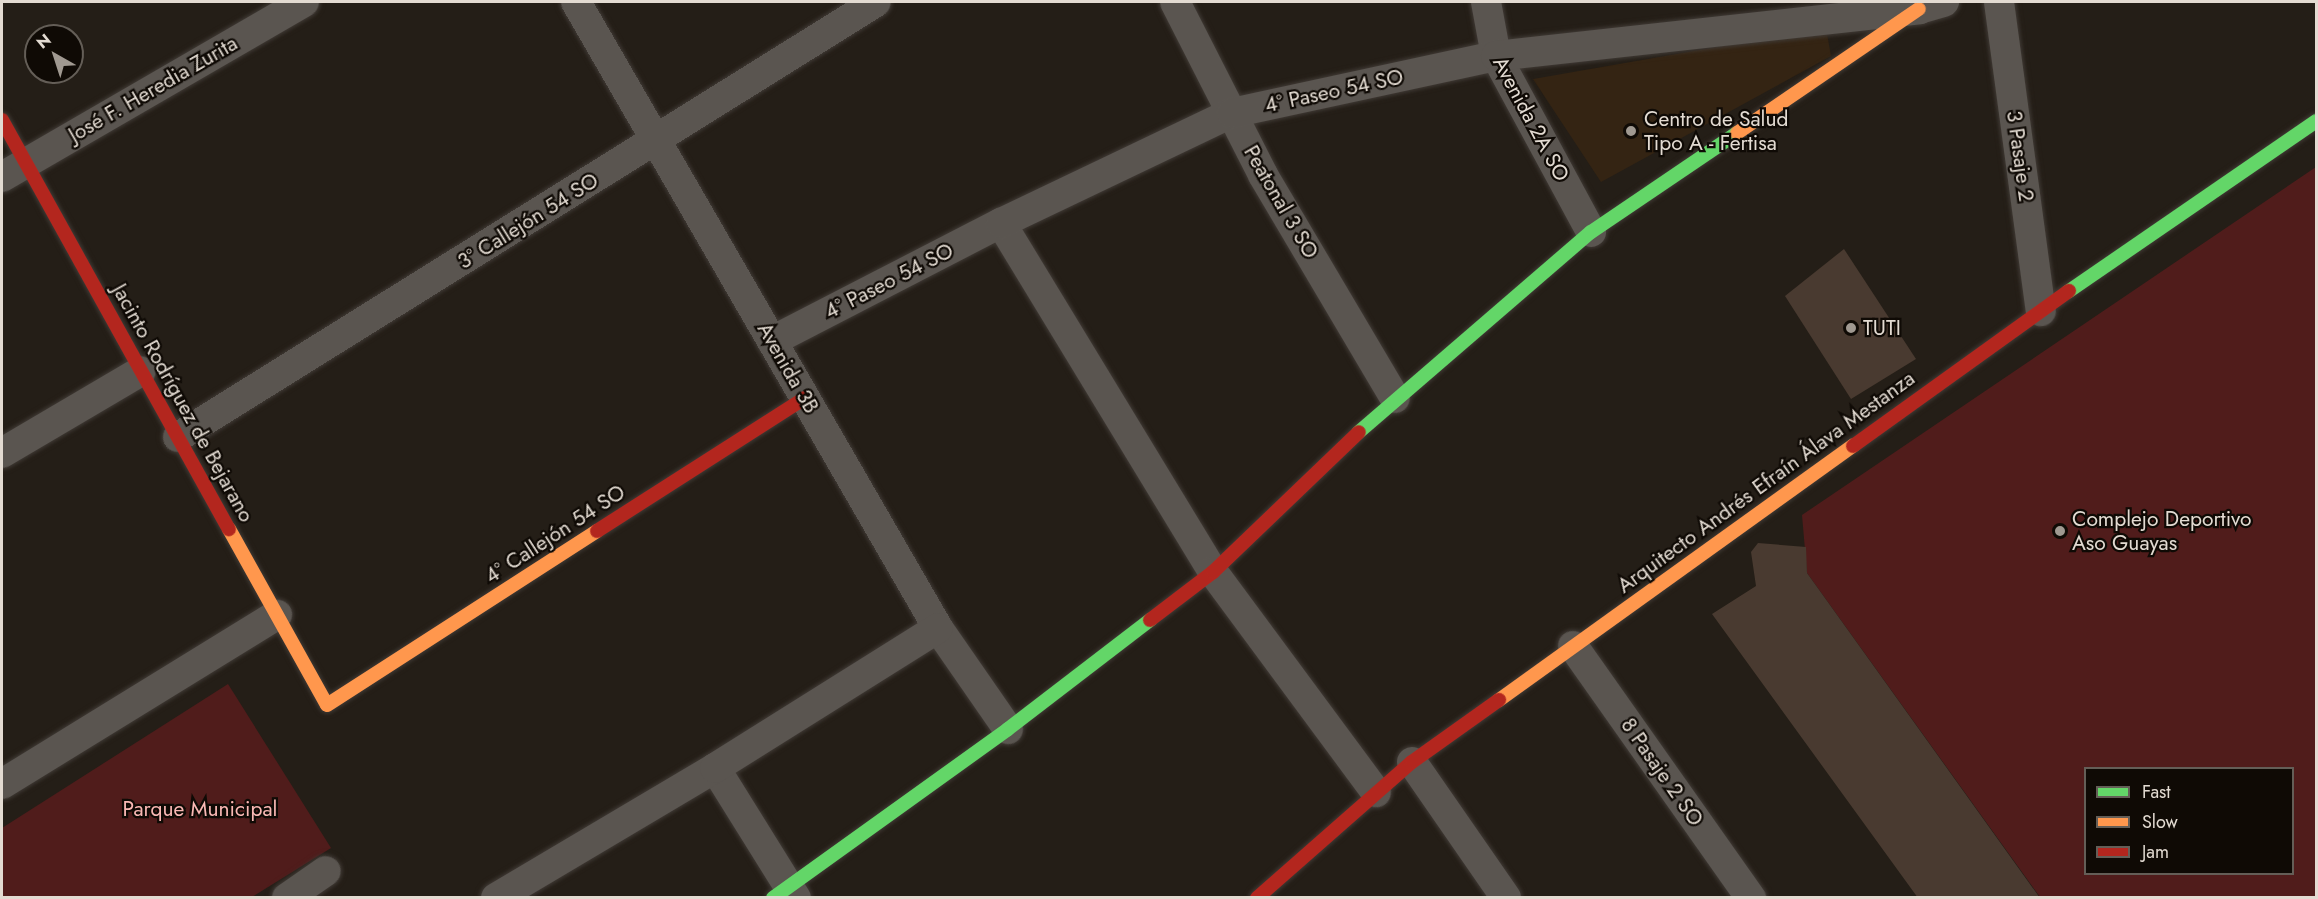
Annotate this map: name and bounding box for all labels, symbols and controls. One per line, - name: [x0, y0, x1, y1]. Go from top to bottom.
- north arrow: [24, 24, 84, 84]
- text: N: [31, 28, 56, 54]
- street label: José F. Heredia Zurita: [64, 30, 242, 148]
- street label: Avenida 2A SO: [1488, 52, 1574, 186]
- street label: 4º Paseo 54 SO: [1262, 64, 1406, 118]
- place label: Centro de Salud Tipo A - Fertisa: [1644, 106, 1788, 156]
- street label: 3 Pasaje 2: [2001, 109, 2039, 203]
- marker: Centro de Salud Tipo A - Fertisa: [1622, 122, 1640, 140]
- street label: Peatonal 3 SO: [1238, 141, 1324, 263]
- street label: 3º Callejón 54 SO: [453, 168, 603, 274]
- street label: 4º Paseo 54 SO: [821, 238, 957, 324]
- street label: Jacinto Rodríguez de Bejarano: [107, 279, 259, 527]
- place label: TUTI: [1863, 315, 1901, 341]
- street label: Avenida 3B: [752, 318, 824, 418]
- marker: TUTI: [1844, 321, 1858, 335]
- street label: Arquitecto Andrés Efraín Álava Mestanza: [1612, 366, 1920, 598]
- street label: 4º Callejón 54 SO: [480, 479, 630, 589]
- place label: Complejo Deportivo Aso Guayas: [2072, 506, 2251, 556]
- marker: Complejo Deportivo Aso Guayas: [2053, 524, 2067, 538]
- street label: 8 Pasaje 2 SO: [1616, 713, 1708, 831]
- legend: [2084, 767, 2294, 875]
- text: Fast: [2142, 779, 2171, 805]
- park label: Parque Municipal: [123, 796, 277, 822]
- text: Slow: [2142, 809, 2178, 835]
- text: Jam: [2142, 839, 2169, 865]

